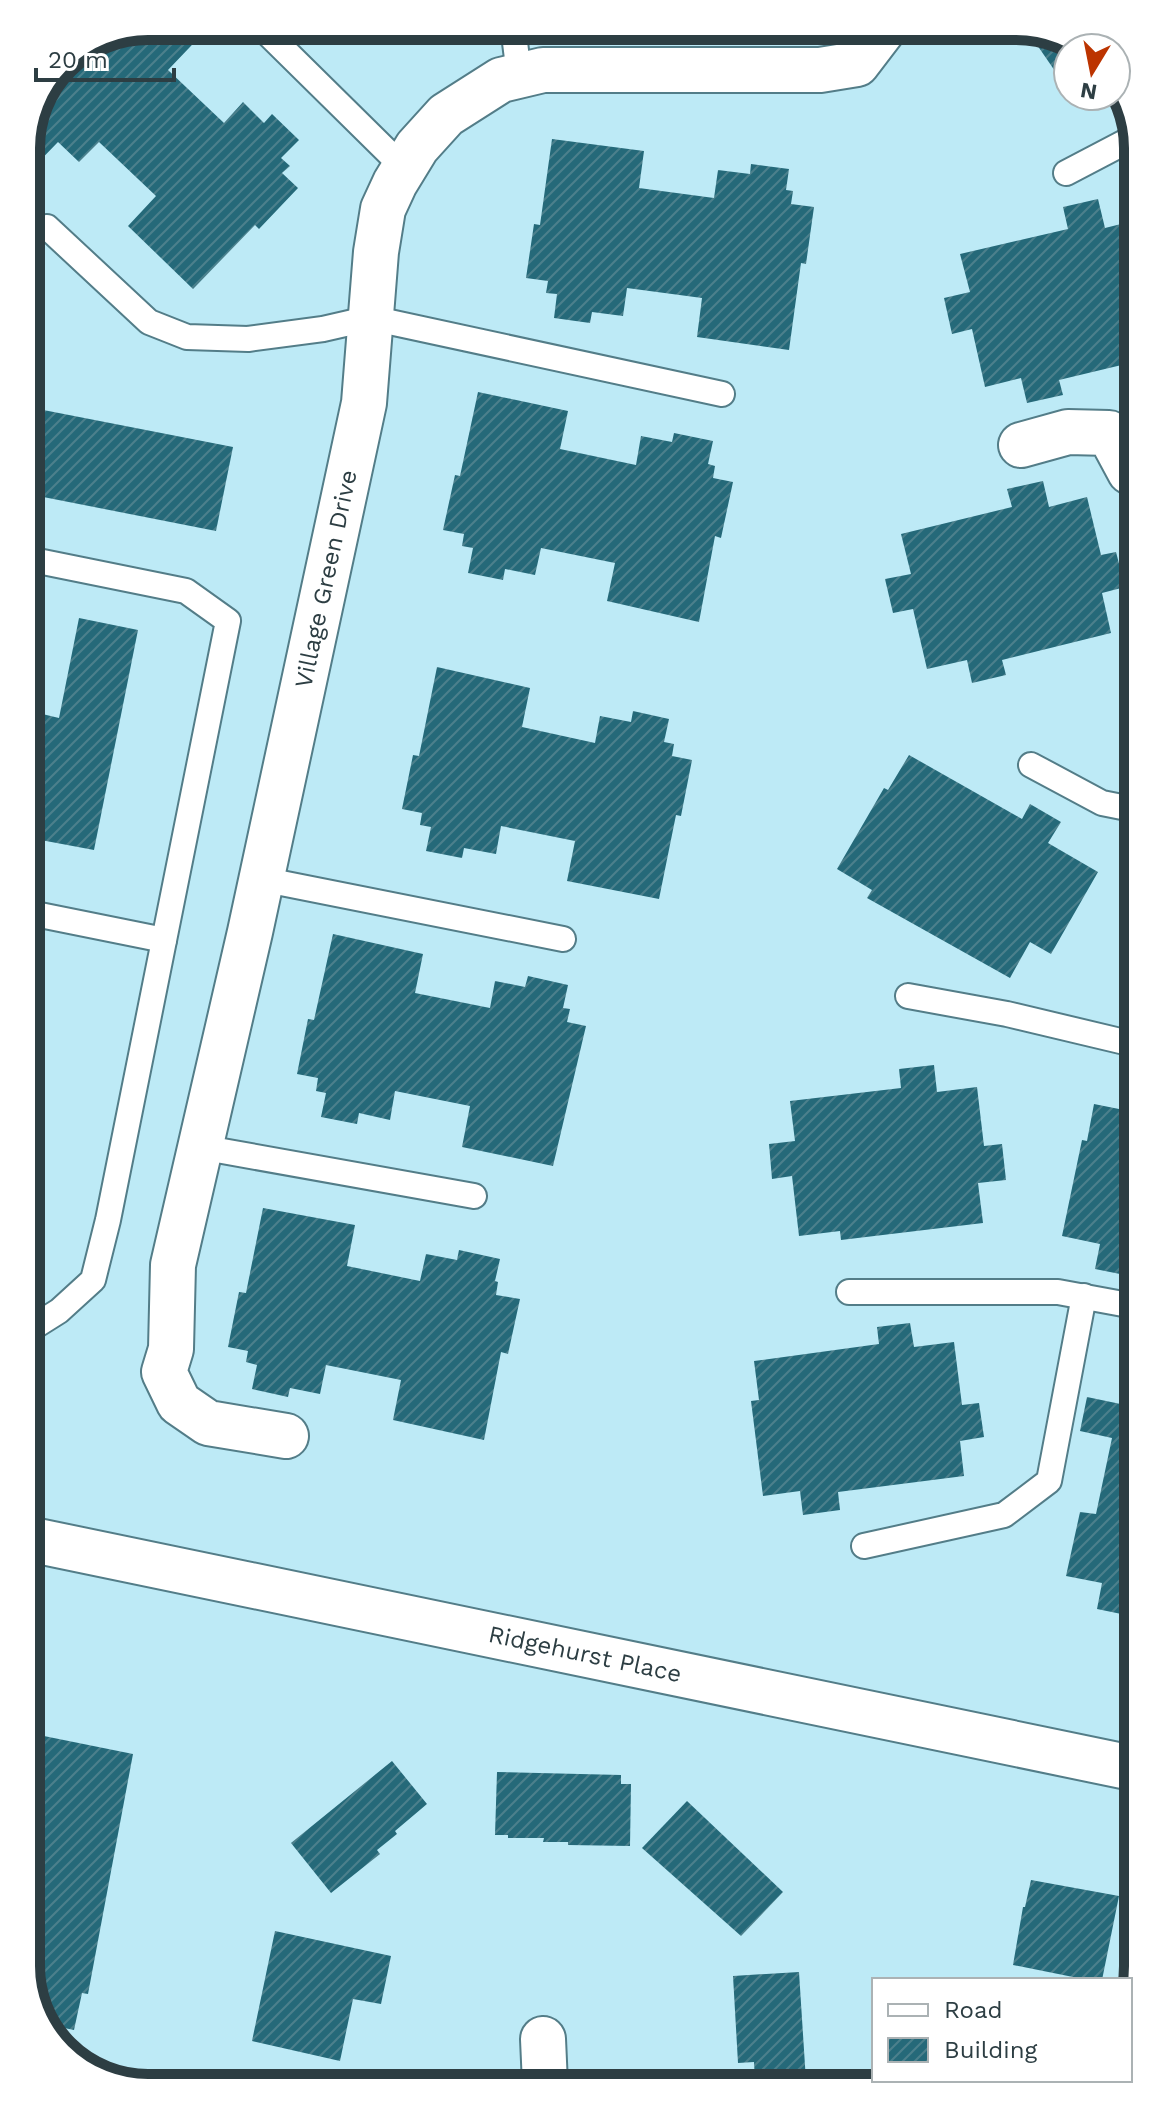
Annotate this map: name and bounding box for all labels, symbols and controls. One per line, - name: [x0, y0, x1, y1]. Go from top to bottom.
- scale bar: [36, 32, 174, 82]
- north arrow: [1052, 32, 1132, 112]
- text: 20 m: [48, 46, 108, 74]
- text: N: [1078, 77, 1099, 105]
- street label: Village Green Drive: [289, 467, 363, 691]
- street label: Ridgehurst Place: [486, 1620, 684, 1688]
- legend: [872, 1978, 1132, 2082]
- text: Road: [944, 1996, 1003, 2024]
- text: Building: [944, 2036, 1037, 2064]

